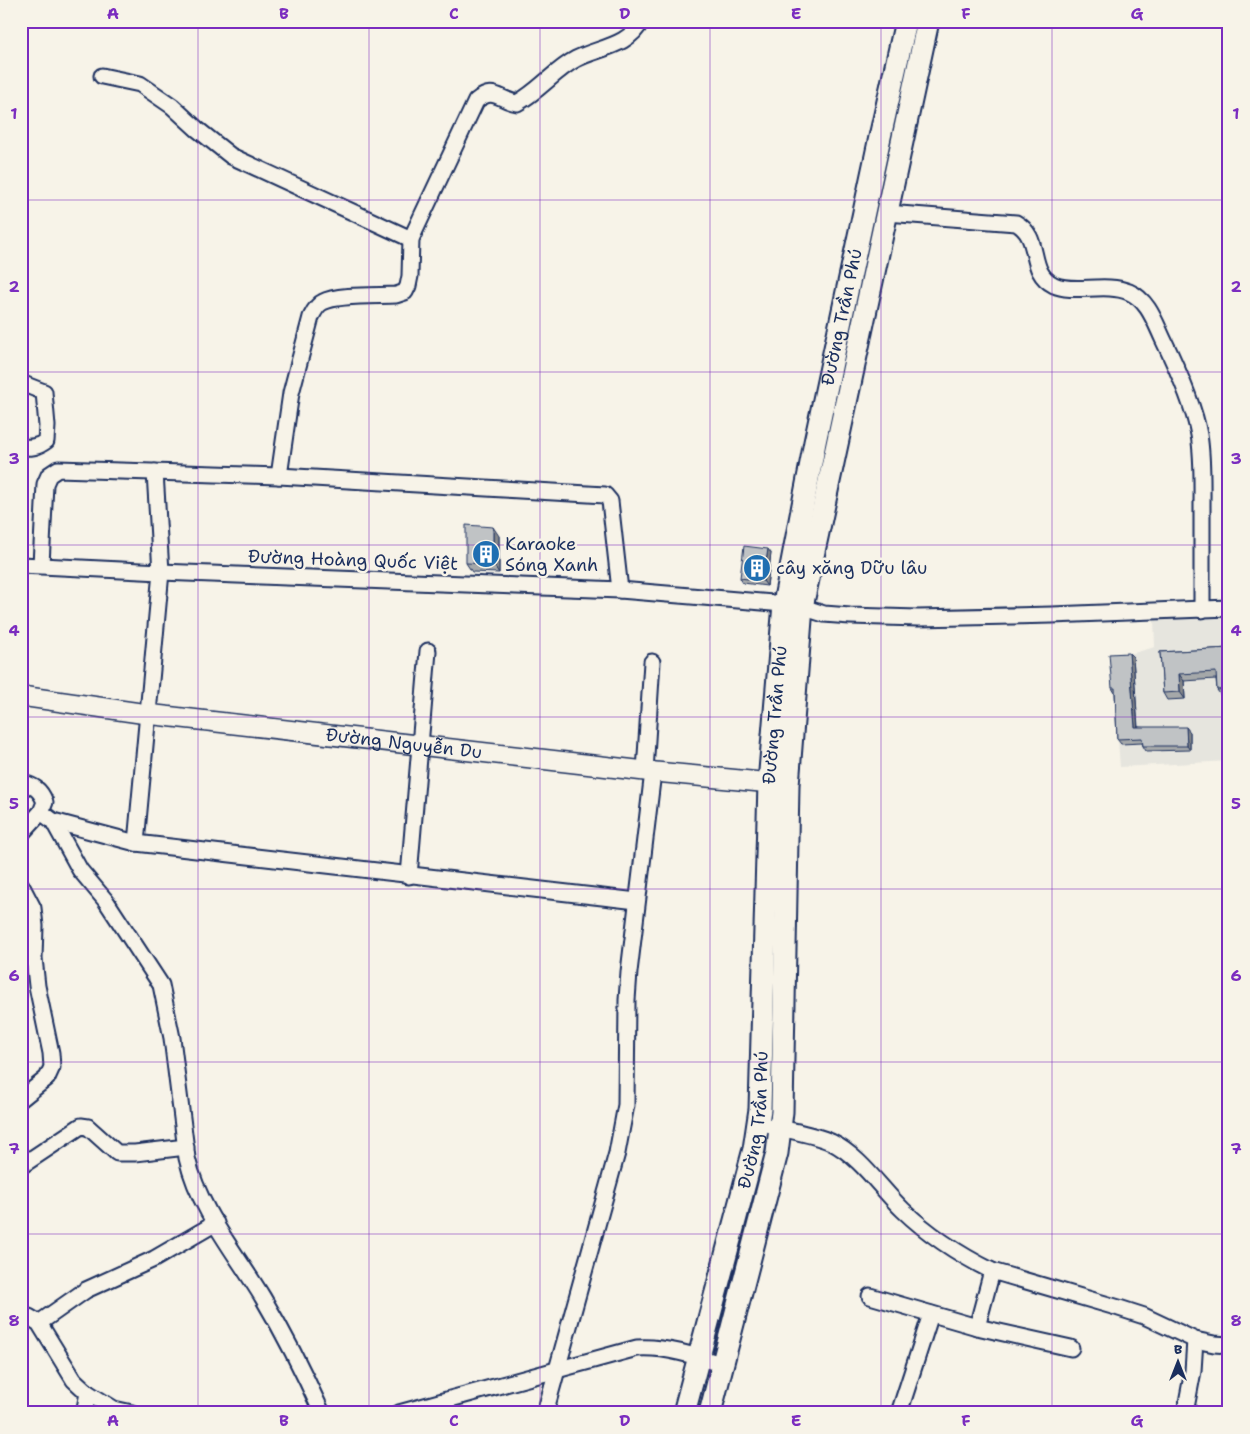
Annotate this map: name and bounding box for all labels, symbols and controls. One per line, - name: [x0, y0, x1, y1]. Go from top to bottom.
- text: A: [107, 3, 119, 24]
- text: B: [279, 3, 289, 24]
- text: C: [449, 3, 459, 24]
- text: D: [619, 3, 631, 24]
- text: E: [791, 3, 801, 24]
- text: F: [961, 3, 971, 24]
- text: G: [1131, 3, 1144, 24]
- text: 1: [10, 103, 18, 124]
- text: 1: [1232, 103, 1240, 124]
- street label: Đường Trần Phú: [815, 246, 868, 388]
- text: 2: [8, 276, 20, 297]
- text: 2: [1230, 276, 1242, 297]
- text: 3: [8, 448, 20, 469]
- text: 3: [1230, 448, 1242, 469]
- place label: Karaoke Sóng Xanh: [505, 532, 598, 577]
- building icon: Karaoke Sóng Xanh: [471, 539, 501, 569]
- street label: Đường Hoàng Quốc Việt: [248, 544, 459, 576]
- building icon: cây xăng Dữu lâu: [742, 553, 772, 583]
- place label: cây xăng Dữu lâu: [776, 556, 927, 580]
- text: 4: [8, 620, 20, 641]
- text: 4: [1230, 620, 1242, 641]
- street label: Đường Trần Phú: [757, 645, 792, 785]
- street label: Đường Nguyễn Du: [325, 723, 484, 764]
- text: 5: [9, 793, 19, 814]
- text: 5: [1231, 793, 1241, 814]
- text: 6: [8, 965, 20, 986]
- text: 6: [1230, 965, 1242, 986]
- street label: Đường Trần Phú: [732, 1051, 774, 1192]
- text: 7: [8, 1138, 20, 1159]
- text: 7: [1230, 1138, 1242, 1159]
- text: 8: [8, 1310, 20, 1331]
- text: 8: [1230, 1310, 1242, 1331]
- north arrow: [1152, 1336, 1202, 1386]
- text: B: [1174, 1340, 1183, 1358]
- text: A: [107, 1410, 119, 1431]
- text: B: [279, 1410, 289, 1431]
- text: C: [449, 1410, 459, 1431]
- text: D: [619, 1410, 631, 1431]
- text: E: [791, 1410, 801, 1431]
- text: F: [961, 1410, 971, 1431]
- text: G: [1131, 1410, 1144, 1431]

